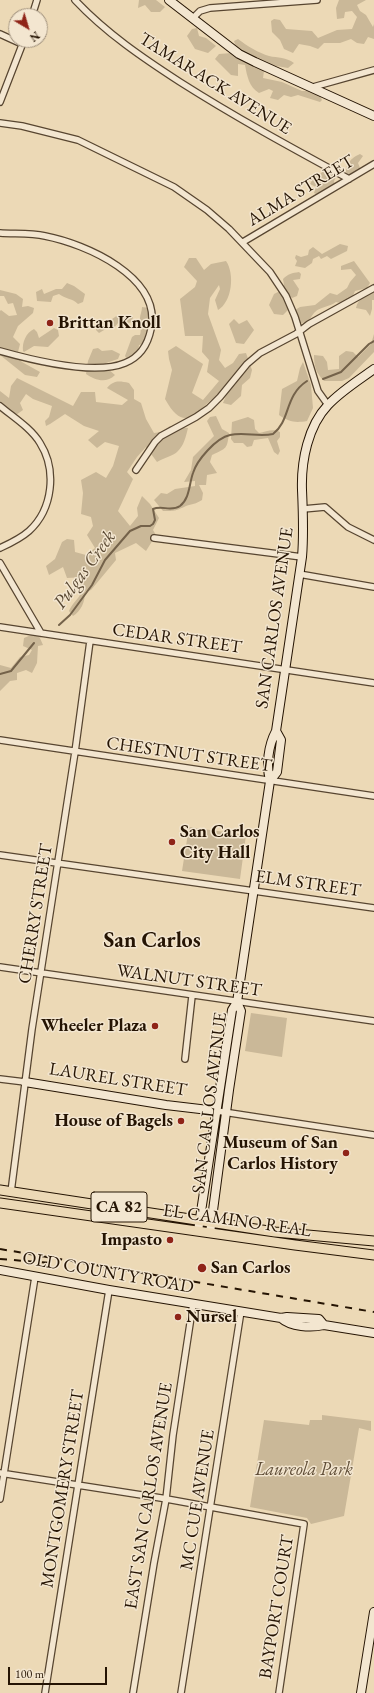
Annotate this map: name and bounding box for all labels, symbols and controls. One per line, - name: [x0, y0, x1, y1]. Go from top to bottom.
- north arrow: [8, 8, 48, 48]
- text: N: [27, 28, 43, 45]
- street label: TAMARACK AVENUE: [135, 28, 295, 140]
- street label: ALMA STREET: [244, 151, 358, 231]
- place label: Brittan Knoll: [58, 312, 161, 334]
- marker: Brittan Knoll: [45, 318, 55, 328]
- water label: Pulgas Creek: [49, 526, 121, 614]
- street label: SAN CARLOS AVENUE: [252, 526, 298, 710]
- street label: CEDAR STREET: [111, 619, 243, 659]
- street label: CHESTNUT STREET: [105, 733, 273, 777]
- place label: San Carlos City Hall: [180, 821, 259, 864]
- marker: San Carlos City Hall: [167, 837, 177, 847]
- street label: CHERRY STREET: [14, 842, 58, 986]
- street label: ELM STREET: [254, 866, 362, 902]
- district label: San Carlos: [103, 928, 201, 954]
- street label: WALNUT STREET: [115, 960, 263, 1002]
- street label: SAN CARLOS AVENUE: [188, 1011, 232, 1195]
- place label: Wheeler Plaza: [41, 1015, 147, 1037]
- marker: Wheeler Plaza: [150, 1021, 160, 1031]
- street label: LAUREL STREET: [48, 1058, 188, 1102]
- place label: House of Bagels: [54, 1110, 173, 1132]
- marker: House of Bagels: [176, 1116, 186, 1126]
- place label: Museum of San Carlos History: [223, 1132, 338, 1174]
- marker: Museum of San Carlos History: [341, 1148, 351, 1158]
- road number: CA 82: [91, 1192, 147, 1222]
- street label: EL CAMINO REAL: [162, 1200, 312, 1242]
- place label: Impasto: [101, 1229, 162, 1251]
- marker: Impasto: [165, 1235, 175, 1245]
- street label: OLD COUNTY ROAD: [21, 1247, 195, 1299]
- place label: San Carlos: [211, 1257, 290, 1279]
- marker: San Carlos: [196, 1262, 208, 1274]
- place label: Nursel: [186, 1306, 237, 1328]
- marker: Nursel: [173, 1312, 183, 1322]
- street label: EAST SAN CARLOS AVENUE: [120, 1381, 178, 1611]
- street label: MONTGOMERY STREET: [37, 1388, 89, 1590]
- street label: MC CUE AVENUE: [176, 1428, 220, 1572]
- park label: Laureola Park: [255, 1459, 353, 1481]
- street label: BAYPORT COURT: [255, 1534, 299, 1680]
- scale bar: [10, 1659, 109, 1685]
- text: 100 m: [15, 1666, 44, 1682]

